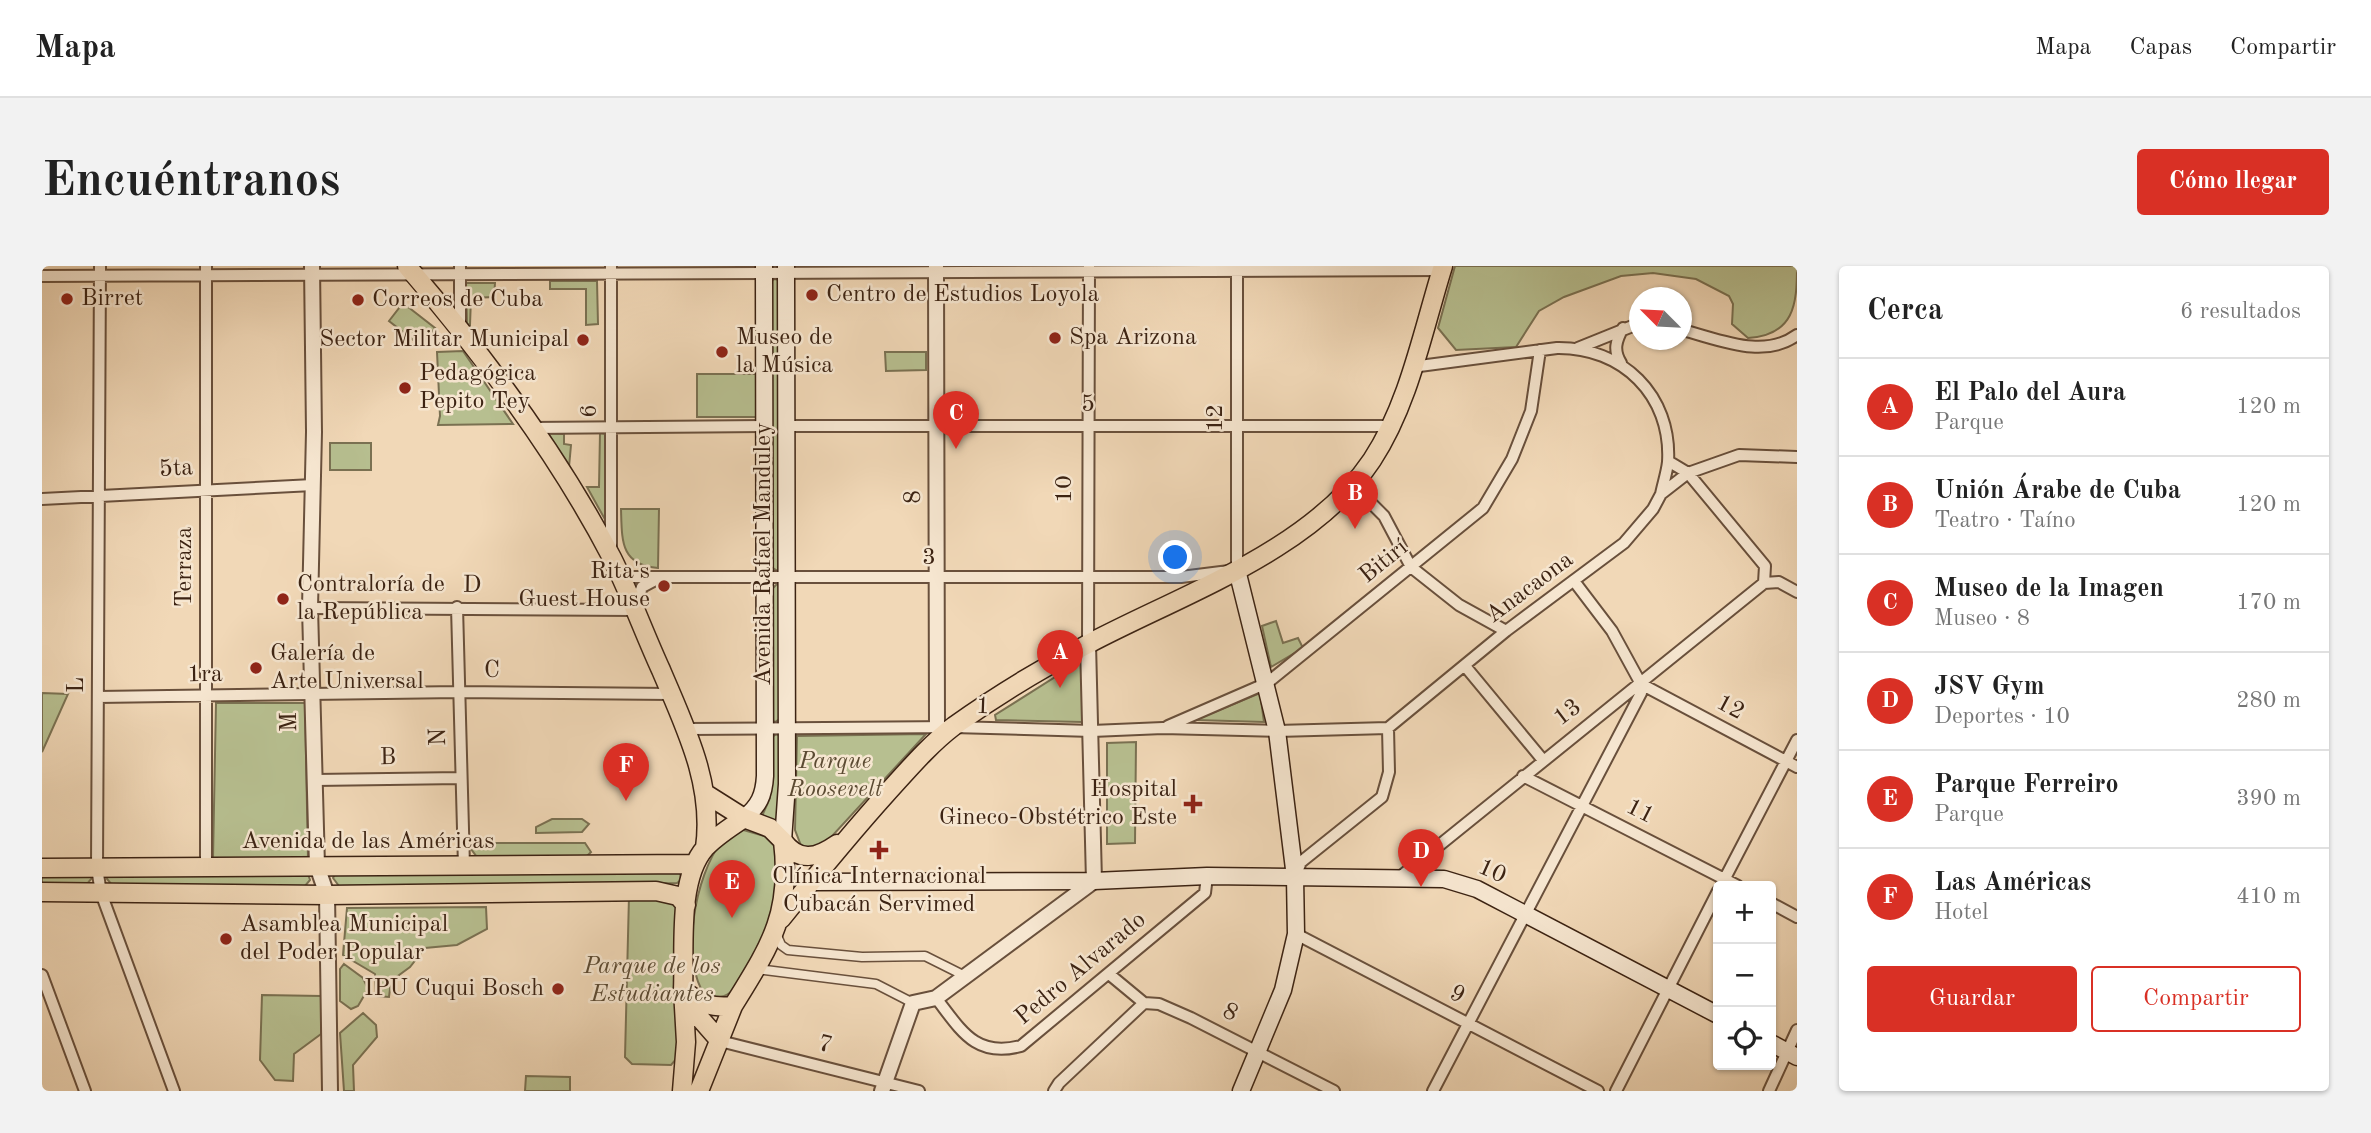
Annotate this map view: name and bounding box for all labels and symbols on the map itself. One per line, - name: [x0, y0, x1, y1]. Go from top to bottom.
- place label: Centro de Estudios Loyola: [826, 283, 1099, 307]
- place label: Birret: [81, 287, 143, 311]
- marker: Centro de Estudios Loyola: [804, 287, 820, 303]
- north arrow: [1629, 287, 1692, 350]
- place label: Correos de Cuba: [372, 288, 543, 312]
- marker: Birret: [59, 291, 75, 307]
- marker: Correos de Cuba: [350, 292, 366, 308]
- place label: Museo de la Música: [736, 326, 833, 378]
- place label: Spa Arizona: [1069, 326, 1197, 350]
- place label: Sector Militar Municipal: [319, 328, 569, 352]
- marker: Spa Arizona: [1047, 330, 1063, 346]
- marker: Sector Militar Municipal: [575, 332, 591, 348]
- marker: Museo de la Música: [714, 344, 730, 360]
- place label: Pedagógica Pepito Tey: [419, 362, 536, 414]
- marker: Pedagógica Pepito Tey: [397, 380, 413, 396]
- pin: C: [933, 391, 979, 449]
- street label: 5: [1081, 393, 1095, 417]
- street label: 6: [578, 404, 602, 418]
- street label: 12: [1204, 404, 1228, 432]
- street label: Avenida Rafael Manduley: [752, 422, 776, 686]
- street label: 5ta: [158, 456, 194, 482]
- pin: B: [1332, 471, 1378, 529]
- street label: 10: [1053, 475, 1077, 503]
- street label: 8: [902, 490, 926, 504]
- street label: Terraza: [173, 527, 197, 607]
- street label: Bitirí: [1355, 535, 1413, 588]
- your location: [1158, 540, 1192, 574]
- street label: 3: [922, 546, 936, 570]
- street label: Anacaona: [1482, 548, 1578, 628]
- place label: Rita's Guest House: [518, 560, 650, 612]
- place label: Contraloría de la República: [297, 573, 445, 625]
- street label: D: [462, 574, 482, 598]
- marker: Rita's Guest House: [656, 578, 672, 594]
- marker: Contraloría de la República: [275, 591, 291, 607]
- pin: A: [1037, 630, 1083, 688]
- place label: Galería de Arte Universal: [270, 642, 424, 694]
- street label: C: [484, 659, 500, 683]
- marker: Galería de Arte Universal: [248, 660, 264, 676]
- street label: 1ra: [187, 663, 223, 687]
- street label: L: [65, 677, 89, 693]
- street label: 12: [1712, 691, 1748, 725]
- street label: 1: [976, 695, 990, 719]
- street label: 13: [1550, 695, 1586, 731]
- street label: M: [278, 712, 302, 732]
- street label: N: [427, 727, 451, 747]
- pin: F: [603, 743, 649, 801]
- street label: B: [380, 746, 396, 770]
- park label: Parque Roosevelt: [786, 750, 883, 802]
- place label: Hospital Gineco-Obstétrico Este: [939, 778, 1177, 830]
- marker: Hospital Gineco-Obstétrico Este: [1183, 794, 1203, 814]
- street label: 11: [1622, 795, 1658, 829]
- pin: D: [1398, 829, 1444, 887]
- street label: Avenida de las Américas: [241, 830, 495, 854]
- marker: Clínica Internacional Cubacán Servimed: [869, 840, 889, 860]
- street label: 10: [1474, 855, 1510, 889]
- pin: E: [709, 860, 755, 918]
- place label: Clínica Internacional Cubacán Servimed: [772, 865, 986, 917]
- street label: Pedro Alvarado: [1011, 908, 1151, 1030]
- place label: Asamblea Municipal del Poder Popular: [240, 913, 448, 965]
- marker: Asamblea Municipal del Poder Popular: [218, 931, 234, 947]
- park label: Parque de los Estudiantes: [582, 955, 721, 1007]
- place label: IPU Cuqui Bosch: [364, 977, 544, 1001]
- marker: IPU Cuqui Bosch: [550, 981, 566, 997]
- street label: 9: [1445, 981, 1469, 1009]
- street label: 8: [1218, 999, 1242, 1027]
- street label: 7: [815, 1032, 835, 1058]

